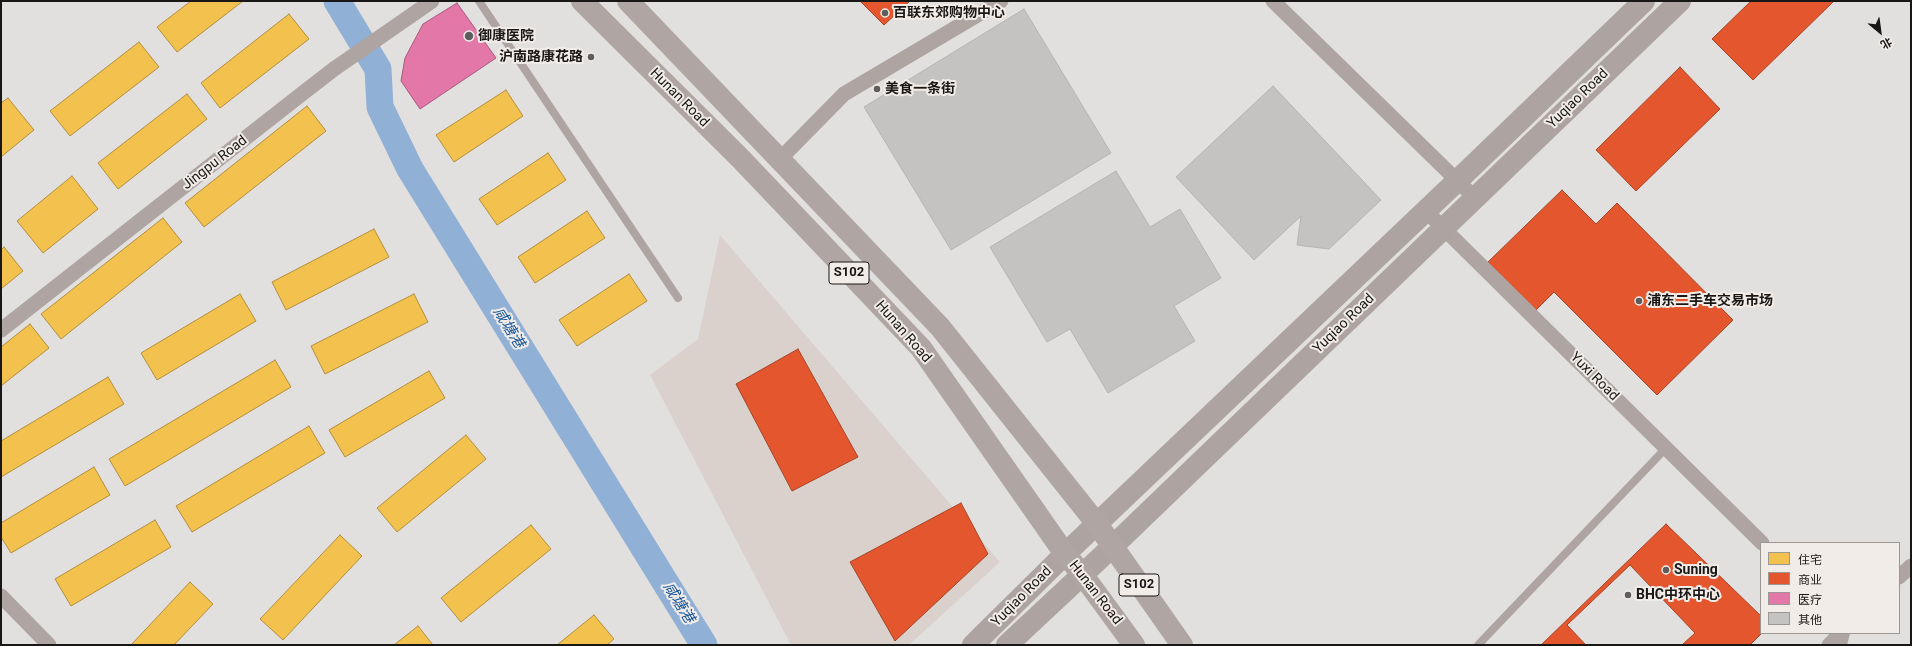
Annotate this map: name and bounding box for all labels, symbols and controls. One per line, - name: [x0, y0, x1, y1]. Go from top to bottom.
- place label: 百联东郊购物中心: [893, 5, 1005, 21]
- marker: 百联东郊购物中心: [880, 8, 890, 18]
- north arrow: [1860, 12, 1900, 52]
- place label: 御康医院: [478, 28, 534, 44]
- marker: 御康医院: [463, 30, 475, 42]
- text: 北: [1878, 35, 1894, 51]
- place label: 沪南路康花路: [499, 49, 583, 65]
- marker: 沪南路康花路: [586, 52, 596, 62]
- street label: Hunan Road: [646, 65, 712, 131]
- street label: Yuqiao Road: [1544, 66, 1612, 132]
- place label: 美食一条街: [885, 81, 955, 97]
- marker: 美食一条街: [872, 84, 882, 94]
- street label: Jingpu Road: [179, 132, 251, 194]
- road number: S102: [829, 262, 869, 284]
- street label: Yuqiao Road: [1310, 291, 1378, 357]
- place label: 浦东二手车交易市场: [1647, 293, 1773, 309]
- marker: 浦东二手车交易市场: [1634, 296, 1644, 306]
- street label: Hunan Road: [872, 298, 934, 366]
- water label: 咸塘港: [488, 304, 528, 352]
- street label: Yuxi Road: [1566, 349, 1622, 405]
- legend: [1760, 542, 1900, 634]
- text: 住宅: [1798, 553, 1822, 567]
- street label: Hunan Road: [1065, 558, 1125, 628]
- place label: Suning: [1674, 562, 1718, 578]
- street label: Yuqiao Road: [988, 563, 1056, 631]
- marker: Suning: [1661, 565, 1671, 575]
- text: 商业: [1798, 573, 1822, 587]
- road number: S102: [1119, 574, 1159, 596]
- water label: 咸塘港: [658, 579, 698, 627]
- place label: BHC中环中心: [1636, 587, 1720, 603]
- marker: BHC中环中心: [1623, 590, 1633, 600]
- text: 医疗: [1798, 593, 1822, 607]
- text: 其他: [1798, 613, 1822, 627]

